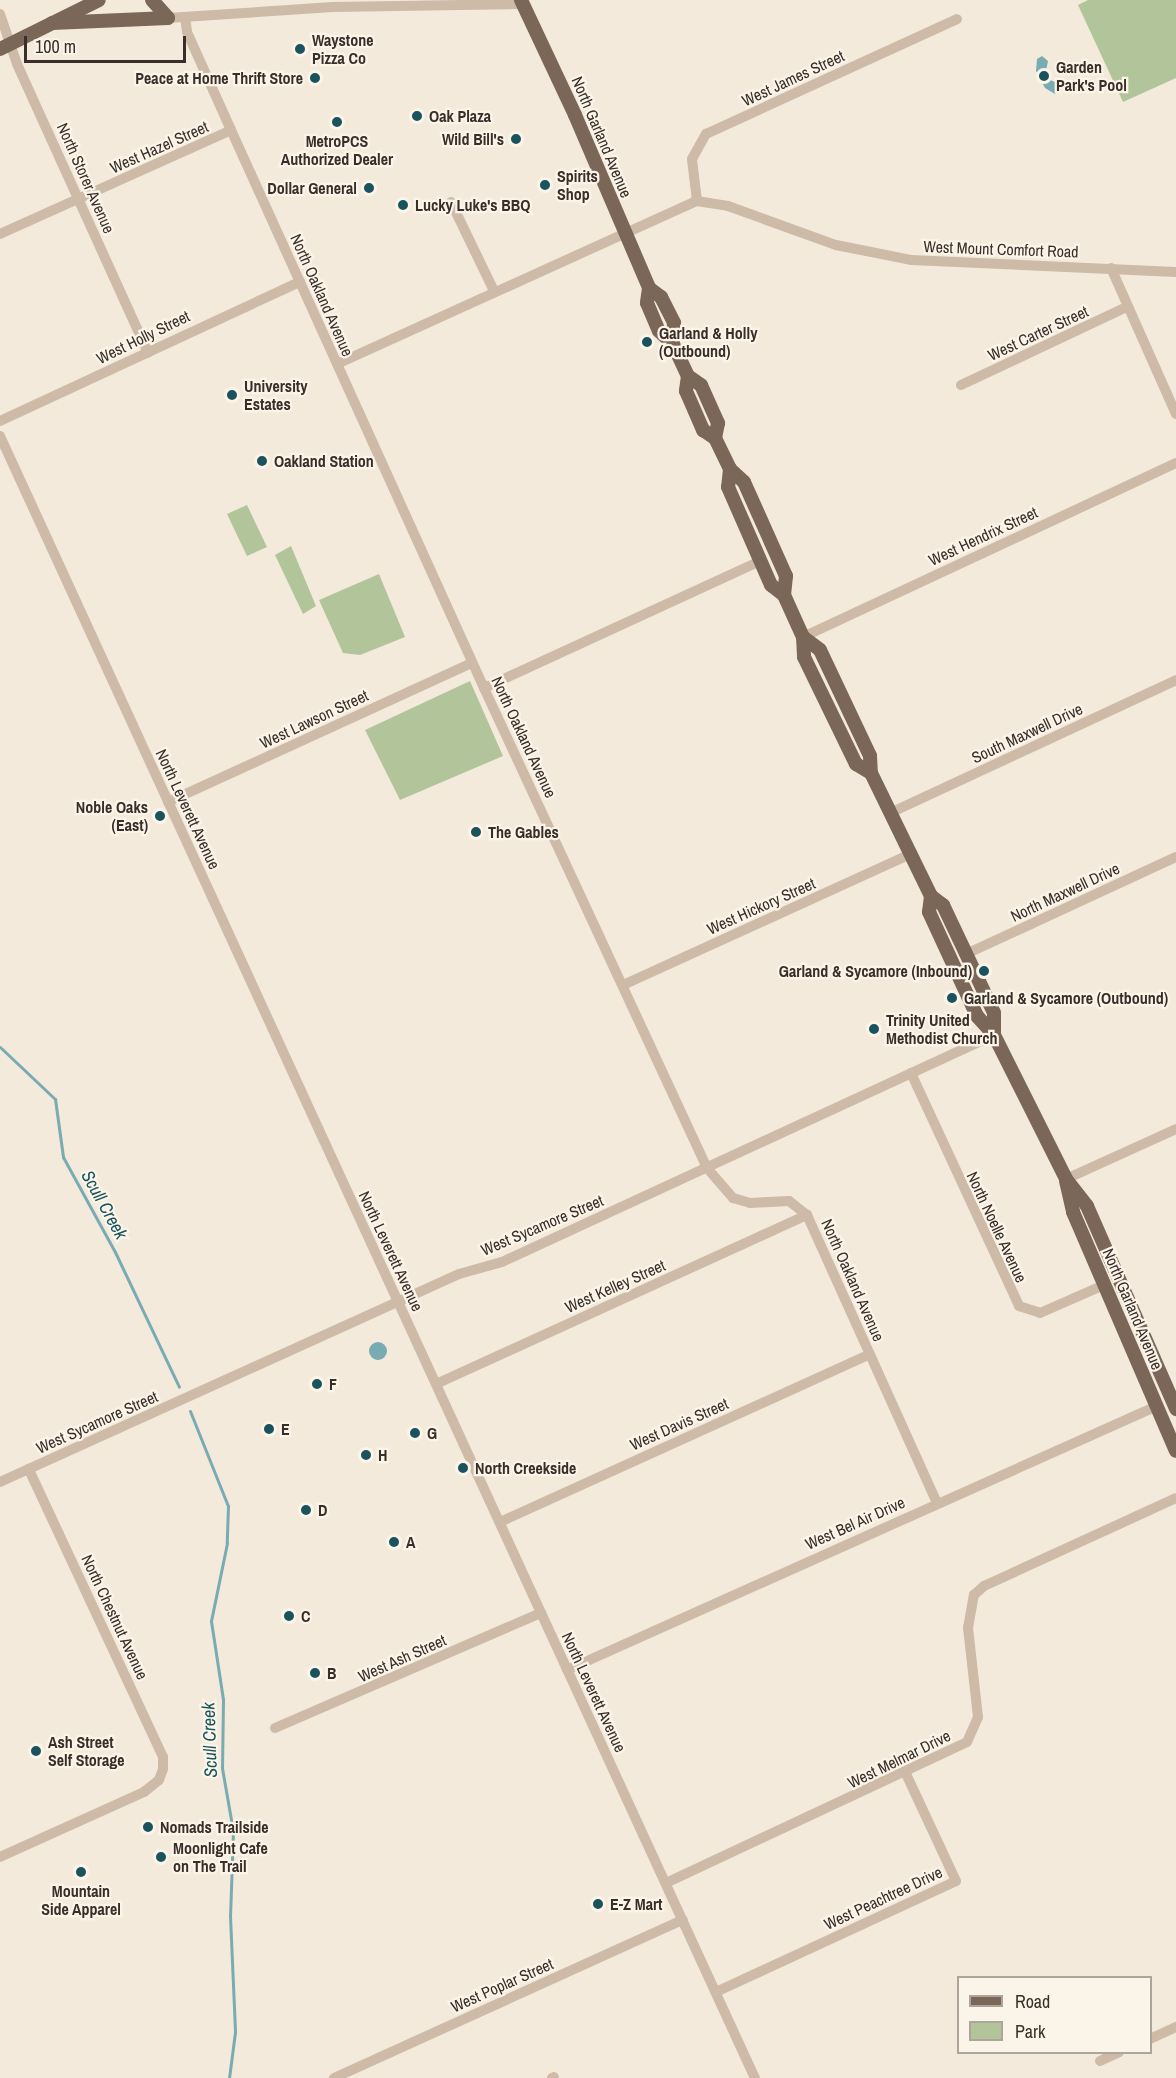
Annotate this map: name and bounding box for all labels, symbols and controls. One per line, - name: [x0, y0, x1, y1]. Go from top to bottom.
- scale bar: [27, 24, 189, 62]
- place label: Waystone Pizza Co: [312, 30, 373, 68]
- text: 100 m: [35, 34, 76, 59]
- marker: Waystone Pizza Co: [293, 42, 307, 56]
- street label: West James Street: [739, 46, 847, 110]
- place label: Garden Park's Pool: [1056, 57, 1127, 95]
- place label: Peace at Home Thrift Store: [135, 68, 303, 88]
- marker: Garden Park's Pool: [1037, 69, 1051, 83]
- marker: Peace at Home Thrift Store: [308, 71, 322, 85]
- street label: North Garland Avenue: [568, 73, 636, 201]
- place label: Oak Plaza: [429, 106, 491, 126]
- marker: Oak Plaza: [410, 109, 424, 123]
- marker: MetroPCS Authorized Dealer: [330, 115, 344, 129]
- street label: West Hazel Street: [107, 117, 211, 177]
- street label: North Storer Avenue: [53, 120, 119, 236]
- place label: Wild Bill's: [442, 129, 504, 149]
- place label: MetroPCS Authorized Dealer: [281, 131, 393, 169]
- marker: Wild Bill's: [509, 132, 523, 146]
- place label: Spirits Shop: [557, 166, 598, 204]
- place label: Dollar General: [267, 178, 357, 198]
- marker: Spirits Shop: [538, 178, 552, 192]
- marker: Dollar General: [362, 181, 376, 195]
- place label: Lucky Luke's BBQ: [415, 195, 530, 215]
- marker: Lucky Luke's BBQ: [396, 198, 410, 212]
- street label: North Oakland Avenue: [286, 231, 358, 359]
- street label: West Mount Comfort Road: [923, 237, 1079, 261]
- street label: West Carter Street: [985, 301, 1091, 365]
- street label: West Holly Street: [93, 306, 193, 368]
- place label: Garland & Holly (Outbound): [659, 323, 757, 361]
- marker: Garland & Holly (Outbound): [640, 335, 654, 349]
- place label: University Estates: [244, 376, 307, 414]
- marker: University Estates: [225, 388, 239, 402]
- place label: Oakland Station: [274, 451, 374, 471]
- marker: Oakland Station: [255, 454, 269, 468]
- street label: West Hendrix Street: [926, 502, 1040, 570]
- street label: North Oakland Avenue: [487, 673, 561, 801]
- street label: West Lawson Street: [257, 686, 371, 752]
- street label: South Maxwell Drive: [968, 699, 1086, 767]
- street label: North Leverett Avenue: [152, 746, 224, 872]
- place label: Noble Oaks (East): [76, 797, 148, 835]
- marker: Noble Oaks (East): [153, 809, 167, 823]
- place label: The Gables: [488, 822, 559, 842]
- marker: The Gables: [469, 825, 483, 839]
- street label: North Maxwell Drive: [1007, 858, 1123, 926]
- street label: West Hickory Street: [704, 874, 818, 938]
- place label: Garland & Sycamore (Inbound): [779, 961, 972, 981]
- marker: Garland & Sycamore (Inbound): [977, 964, 991, 978]
- place label: Garland & Sycamore (Outbound): [964, 988, 1168, 1008]
- marker: Garland & Sycamore (Outbound): [945, 991, 959, 1005]
- place label: Trinity United Methodist Church: [886, 1010, 998, 1048]
- marker: Trinity United Methodist Church: [867, 1022, 881, 1036]
- water label: Scull Creek: [76, 1167, 132, 1243]
- street label: North Noelle Avenue: [963, 1168, 1031, 1286]
- street label: North Leverett Avenue: [355, 1188, 427, 1314]
- street label: West Sycamore Street: [478, 1191, 606, 1259]
- street label: North Oakland Avenue: [817, 1216, 889, 1344]
- street label: North Garland Avenue: [1099, 1245, 1167, 1373]
- street label: West Kelley Street: [562, 1255, 668, 1317]
- place label: F: [329, 1374, 337, 1394]
- marker: F: [310, 1377, 324, 1391]
- street label: West Sycamore Street: [33, 1387, 161, 1457]
- street label: West Davis Street: [627, 1394, 731, 1454]
- place label: E: [281, 1419, 290, 1439]
- marker: E: [262, 1422, 276, 1436]
- place label: G: [427, 1423, 437, 1443]
- marker: G: [408, 1426, 422, 1440]
- place label: H: [378, 1445, 387, 1465]
- marker: H: [359, 1448, 373, 1462]
- place label: North Creekside: [475, 1458, 576, 1478]
- marker: North Creekside: [456, 1461, 470, 1475]
- street label: West Bel Air Drive: [802, 1492, 908, 1554]
- place label: D: [318, 1500, 327, 1520]
- marker: D: [299, 1503, 313, 1517]
- place label: A: [406, 1532, 415, 1552]
- marker: A: [387, 1535, 401, 1549]
- street label: North Chestnut Avenue: [78, 1551, 152, 1683]
- place label: C: [301, 1606, 310, 1626]
- marker: C: [282, 1609, 296, 1623]
- street label: North Leverett Avenue: [558, 1629, 630, 1755]
- street label: West Ash Street: [355, 1630, 449, 1686]
- place label: B: [327, 1663, 336, 1683]
- marker: B: [308, 1666, 322, 1680]
- water label: Scull Creek: [198, 1702, 222, 1778]
- street label: West Melmar Drive: [844, 1726, 954, 1792]
- place label: Ash Street Self Storage: [48, 1732, 125, 1770]
- marker: Ash Street Self Storage: [29, 1744, 43, 1758]
- place label: Nomads Trailside: [160, 1817, 269, 1837]
- marker: Nomads Trailside: [141, 1820, 155, 1834]
- place label: Moonlight Cafe on The Trail: [173, 1838, 268, 1876]
- marker: Moonlight Cafe on The Trail: [154, 1850, 168, 1864]
- street label: West Peachtree Drive: [821, 1862, 945, 1934]
- marker: Mountain Side Apparel: [74, 1865, 88, 1879]
- place label: Mountain Side Apparel: [41, 1881, 121, 1919]
- place label: E-Z Mart: [610, 1894, 662, 1914]
- marker: E-Z Mart: [591, 1897, 605, 1911]
- street label: West Poplar Street: [448, 1954, 556, 2016]
- legend: [957, 1976, 1152, 2054]
- text: Road: [1015, 1989, 1050, 2014]
- text: Park: [1015, 2019, 1045, 2044]

